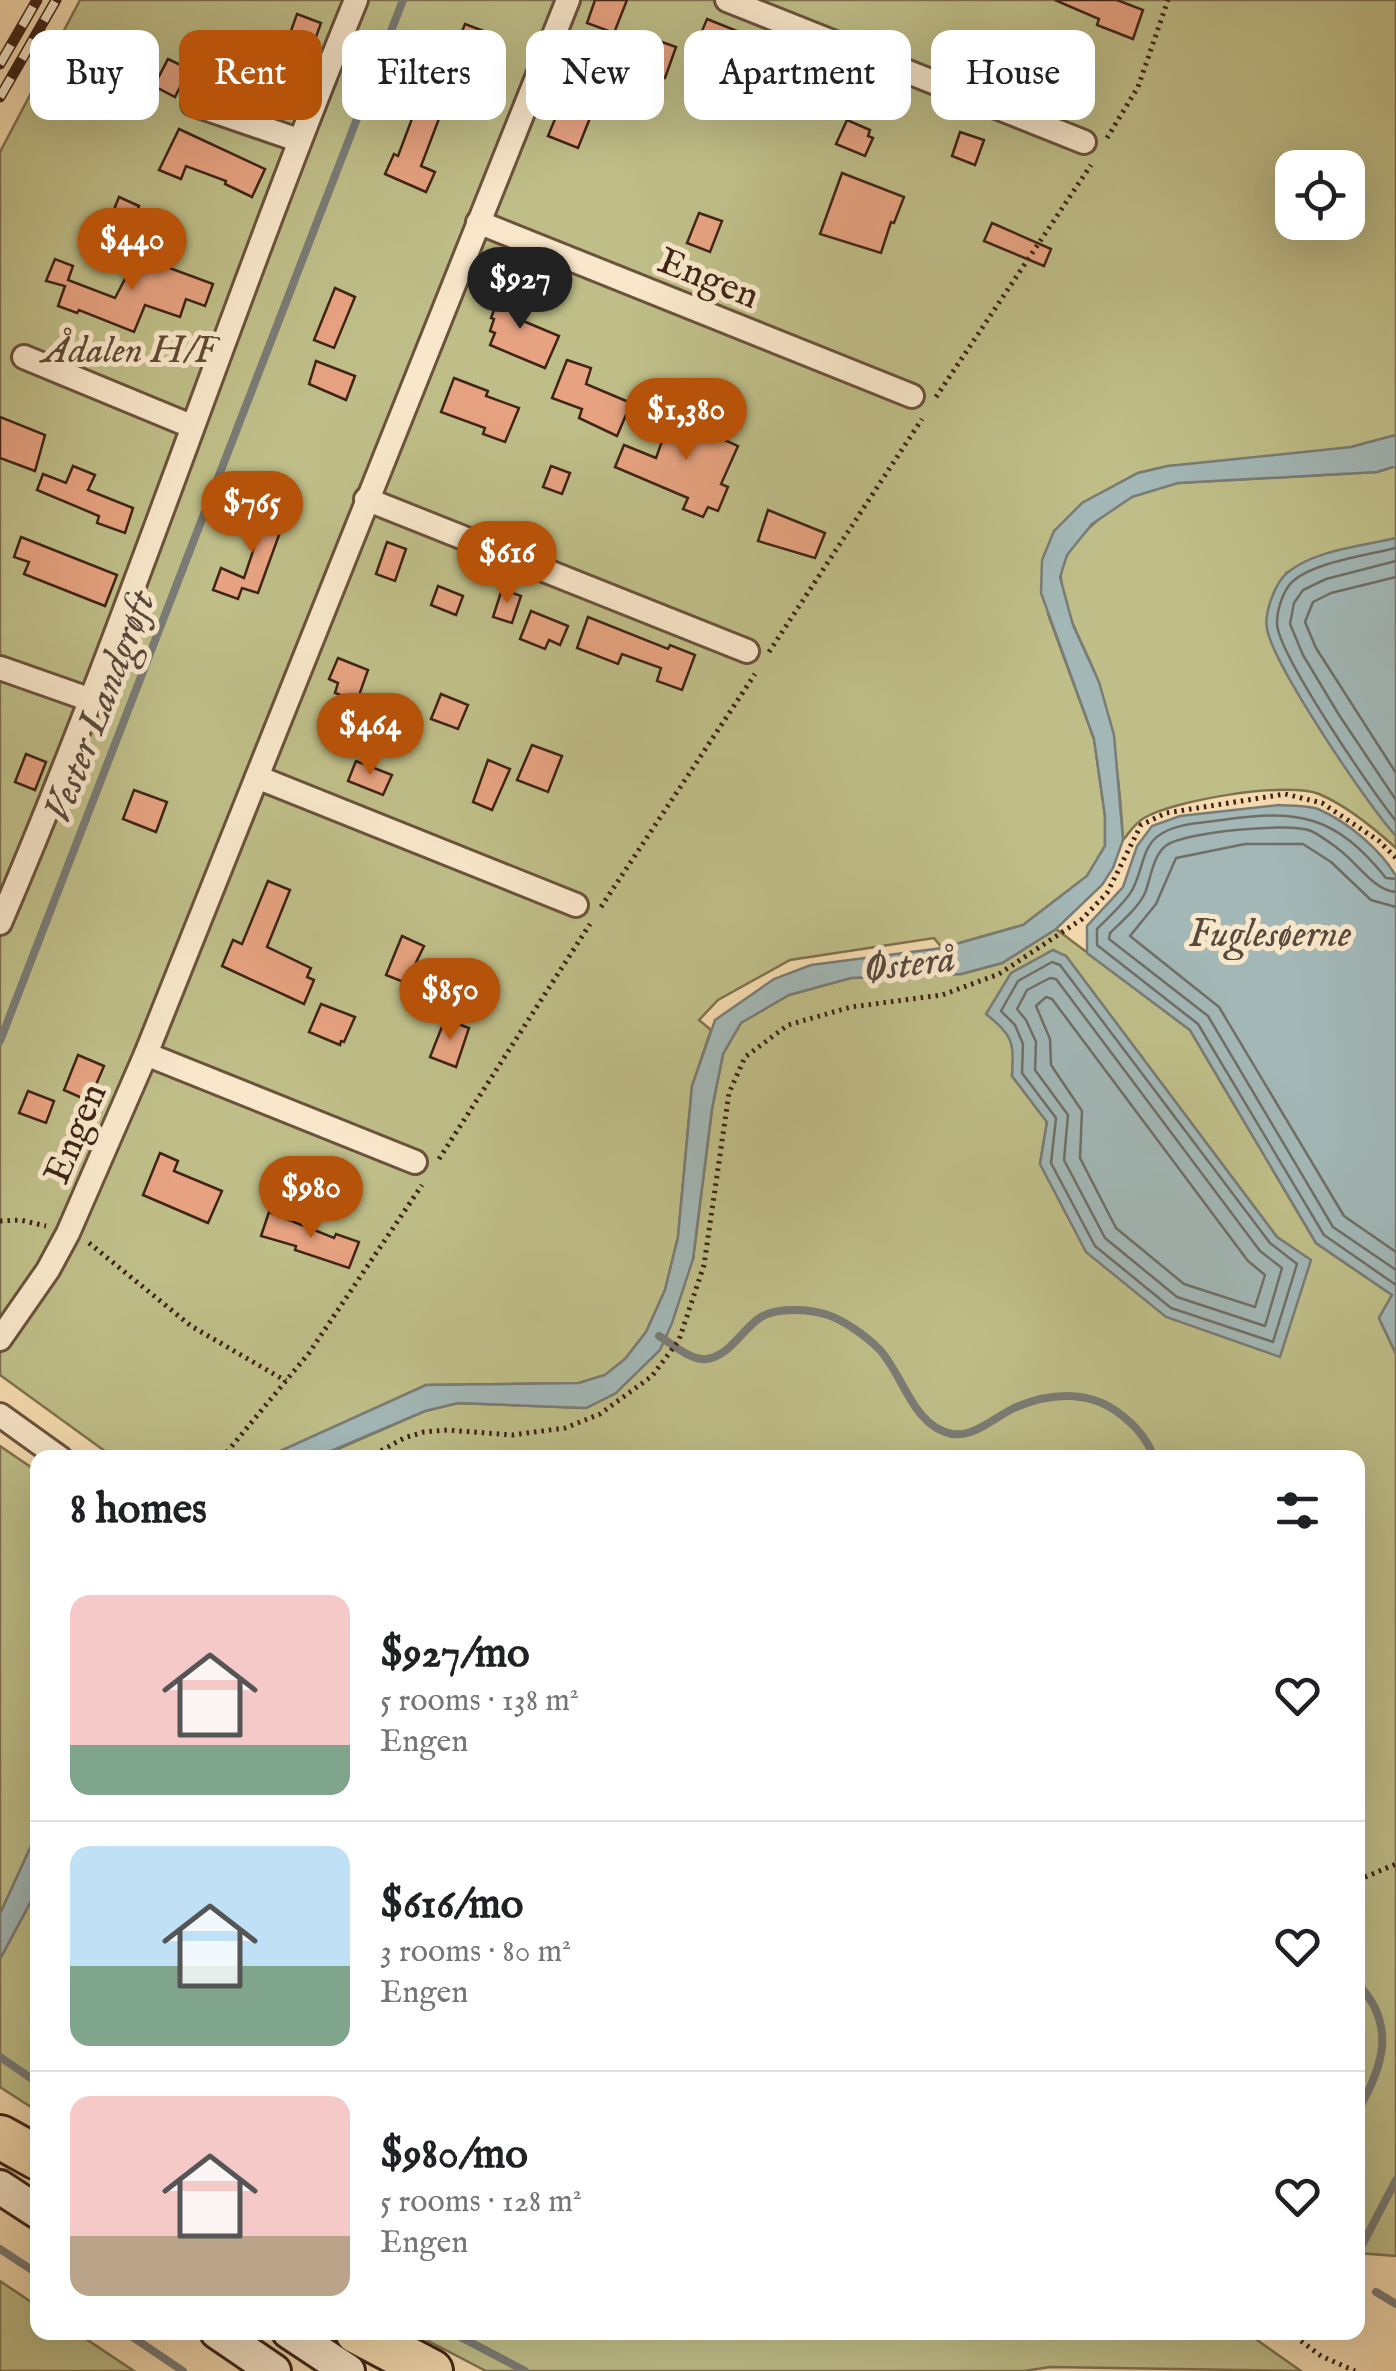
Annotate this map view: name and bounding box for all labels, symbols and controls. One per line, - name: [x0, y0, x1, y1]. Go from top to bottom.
- chip: Buy: [30, 30, 159, 120]
- chip: Rent: [179, 30, 322, 120]
- chip: Filters: [342, 30, 506, 120]
- chip: New: [526, 30, 664, 120]
- chip: Apartment: [684, 30, 911, 120]
- chip: House: [931, 30, 1095, 120]
- map controls: [1275, 150, 1365, 240]
- button: locate: [1275, 150, 1365, 240]
- pin: $440: [73, 208, 191, 293]
- text: $440: [100, 220, 164, 261]
- street label: Engen: [650, 238, 765, 322]
- pin: $927: [461, 247, 579, 332]
- text: $927: [489, 259, 551, 300]
- park label: Ådalen H/F: [38, 327, 220, 376]
- pin: $1,380: [605, 378, 767, 463]
- text: $1,380: [647, 390, 725, 431]
- pin: $765: [193, 471, 311, 556]
- text: $765: [223, 483, 281, 524]
- pin: $616: [448, 521, 566, 606]
- text: $616: [479, 533, 535, 574]
- water label: Vester Landgrøft: [34, 582, 170, 831]
- pin: $464: [311, 693, 429, 778]
- text: $464: [339, 705, 401, 746]
- water label: Fuglesøerne: [1189, 910, 1352, 961]
- water label: Østerå: [861, 935, 959, 996]
- pin: $850: [391, 958, 509, 1043]
- text: $850: [421, 970, 479, 1011]
- street label: Engen: [34, 1077, 119, 1192]
- pin: $980: [252, 1156, 370, 1241]
- text: $980: [281, 1168, 341, 1209]
- icon: filters: [1270, 1483, 1325, 1538]
- text: 8 homes: [70, 1484, 207, 1537]
- text: $927/mo: [380, 1628, 530, 1681]
- icon: home: [150, 1635, 270, 1755]
- icon: heart: [1270, 1668, 1325, 1723]
- text: 5 rooms · 138 m²: [380, 1681, 579, 1722]
- text: Engen: [380, 1722, 468, 1763]
- text: $616/mo: [380, 1879, 523, 1932]
- icon: home: [150, 1886, 270, 2006]
- icon: heart: [1270, 1919, 1325, 1974]
- text: 3 rooms · 80 m²: [380, 1932, 571, 1973]
- text: Engen: [380, 1973, 468, 2014]
- text: $980/mo: [380, 2129, 528, 2182]
- icon: home: [150, 2136, 270, 2256]
- icon: heart: [1270, 2169, 1325, 2224]
- text: 5 rooms · 128 m²: [380, 2182, 582, 2223]
- text: Engen: [380, 2223, 468, 2264]

